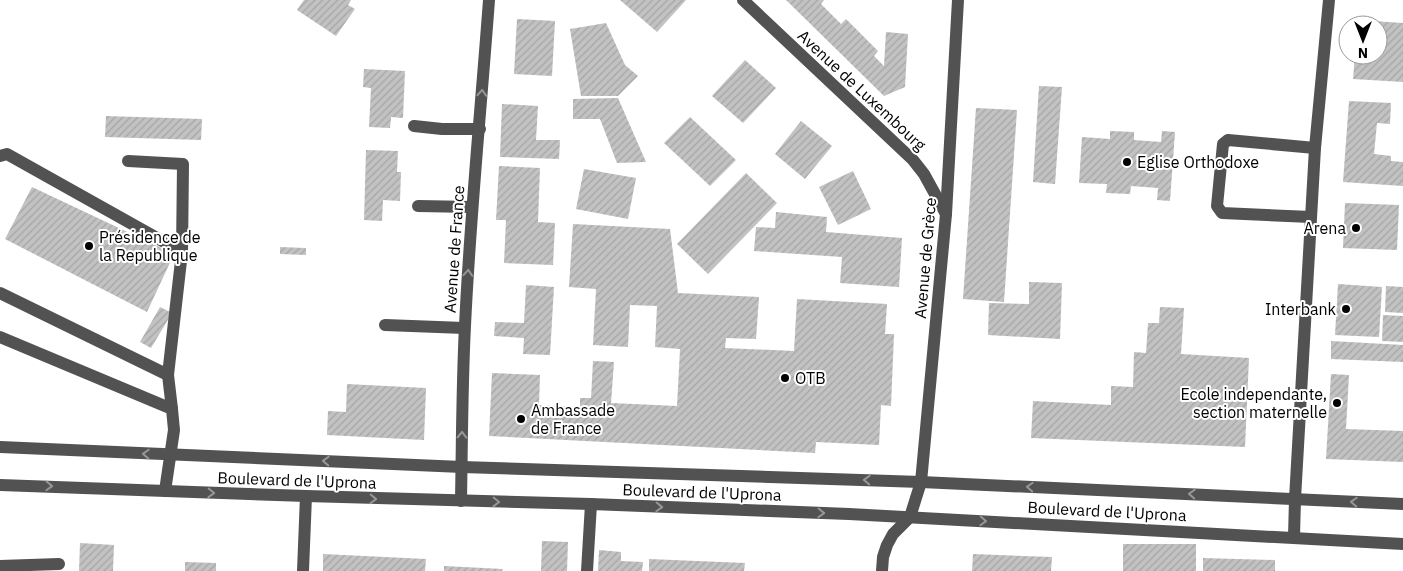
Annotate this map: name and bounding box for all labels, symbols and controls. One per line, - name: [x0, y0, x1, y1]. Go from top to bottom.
- north arrow: [1338, 15, 1388, 65]
- street label: Avenue de Luxembourg: [794, 25, 931, 155]
- text: N: [1358, 44, 1368, 62]
- one-way arrow: [477, 89, 488, 97]
- place label: Eglise Orthodoxe: [1137, 152, 1259, 172]
- marker: Eglise Orthodoxe: [1121, 156, 1133, 168]
- street label: Avenue de France: [440, 184, 468, 313]
- street label: Avenue de Grèce: [910, 196, 940, 319]
- place label: Arena: [1304, 218, 1346, 238]
- marker: Arena: [1350, 222, 1362, 234]
- place label: Présidence de la Republique: [99, 227, 201, 265]
- marker: Présidence de la Republique: [83, 240, 95, 252]
- one-way arrow: [462, 268, 473, 276]
- place label: Interbank: [1265, 299, 1337, 319]
- marker: Interbank: [1340, 303, 1352, 315]
- place label: OTB: [795, 368, 826, 388]
- marker: OTB: [779, 372, 791, 384]
- place label: Ecole independante, section maternelle: [1180, 384, 1327, 422]
- marker: Ecole independante, section maternelle: [1331, 397, 1343, 409]
- place label: Ambassade de France: [531, 400, 615, 438]
- marker: Ambassade de France: [515, 413, 527, 425]
- one-way arrow: [457, 431, 467, 438]
- one-way arrow: [141, 449, 149, 460]
- one-way arrow: [321, 456, 329, 467]
- street label: Boulevard de l'Uprona: [217, 467, 377, 493]
- one-way arrow: [863, 475, 871, 486]
- street label: Boulevard de l'Uprona: [622, 479, 782, 505]
- one-way arrow: [45, 481, 53, 492]
- one-way arrow: [1025, 481, 1033, 492]
- one-way arrow: [208, 488, 215, 498]
- one-way arrow: [1188, 489, 1196, 500]
- one-way arrow: [370, 493, 378, 504]
- one-way arrow: [1350, 496, 1358, 507]
- one-way arrow: [493, 497, 501, 507]
- street label: Boulevard de l'Uprona: [1027, 497, 1187, 525]
- one-way arrow: [655, 501, 663, 512]
- one-way arrow: [817, 508, 825, 519]
- one-way arrow: [980, 516, 988, 527]

